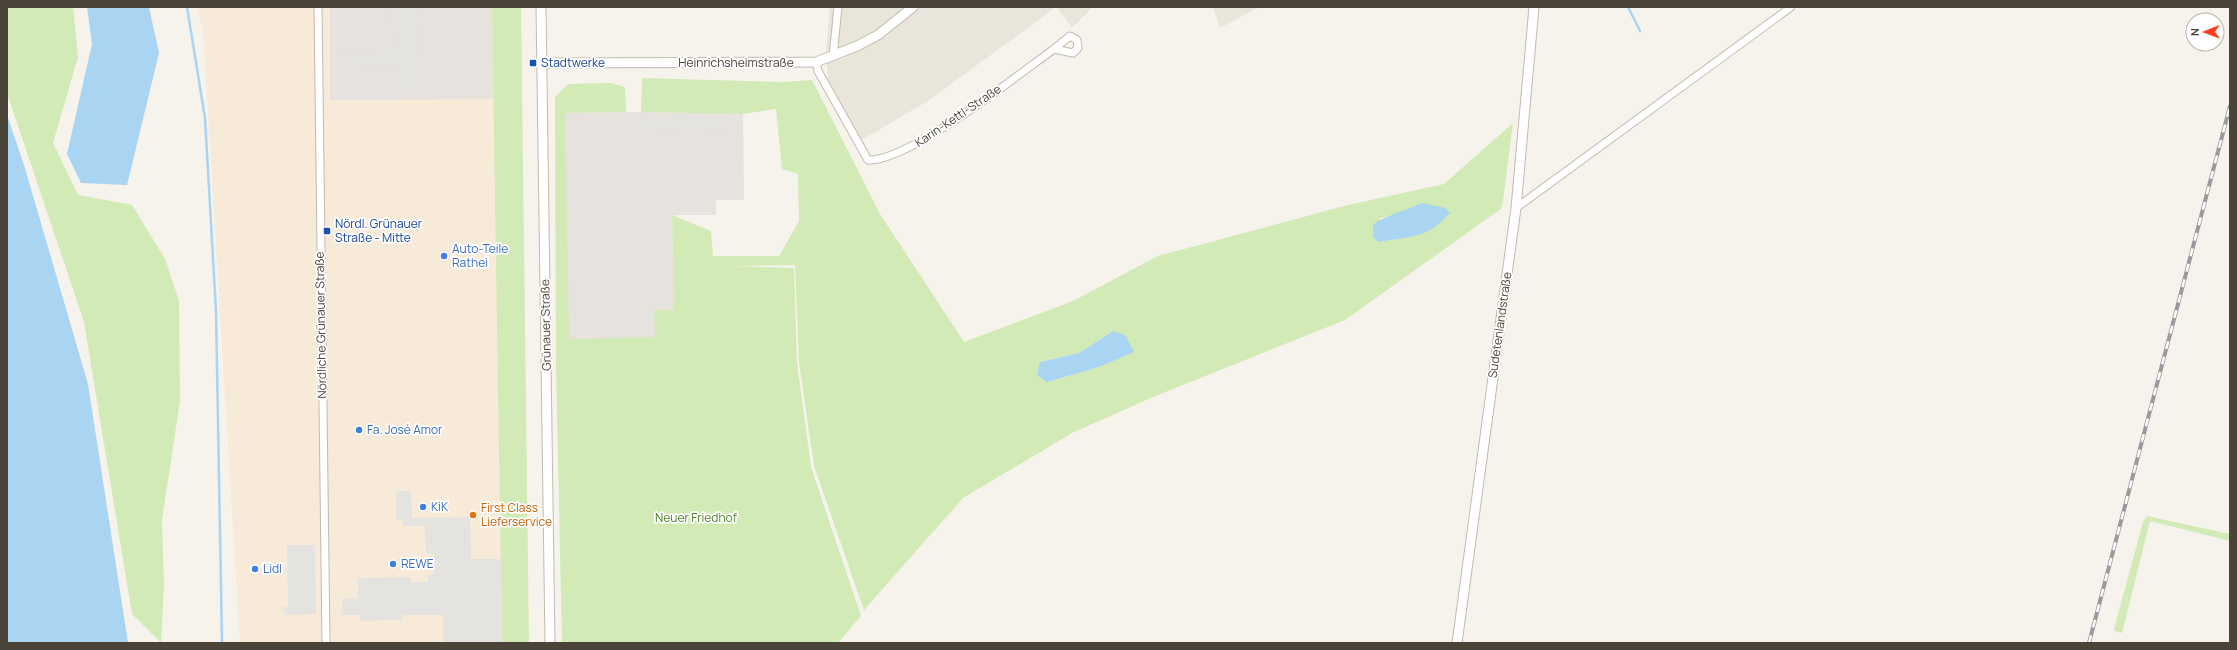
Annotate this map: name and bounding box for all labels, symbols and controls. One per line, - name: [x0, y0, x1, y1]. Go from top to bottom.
- north arrow: [2185, 12, 2225, 52]
- text: N: [2187, 28, 2202, 36]
- place label: Stadtwerke: [541, 54, 605, 71]
- street label: Heinrichsheimstraße: [678, 54, 794, 71]
- marker: Stadtwerke: [528, 58, 538, 68]
- street label: Karin-Kettl-Straße: [911, 80, 1004, 151]
- place label: Nördl. Grünauer Straße - Mitte: [335, 215, 423, 246]
- marker: Nördl. Grünauer Straße - Mitte: [322, 226, 332, 236]
- place label: Auto-Teile Rathei: [452, 240, 508, 271]
- street label: Nördliche Grünauer Straße: [311, 251, 330, 399]
- marker: Auto-Teile Rathei: [439, 251, 449, 261]
- street label: Sudetenlandstraße: [1484, 271, 1515, 379]
- street label: Grünauer Straße: [536, 279, 555, 371]
- place label: Fa. José Amor: [367, 421, 443, 438]
- marker: Fa. José Amor: [354, 425, 364, 435]
- place label: KiK: [431, 498, 449, 515]
- place label: First Class Lieferservice: [481, 499, 552, 530]
- marker: KiK: [418, 502, 428, 512]
- park label: Neuer Friedhof: [655, 509, 738, 526]
- marker: First Class Lieferservice: [468, 510, 478, 520]
- place label: REWE: [401, 555, 434, 572]
- marker: REWE: [388, 559, 398, 569]
- place label: Lidl: [263, 560, 282, 577]
- marker: Lidl: [250, 564, 260, 574]

